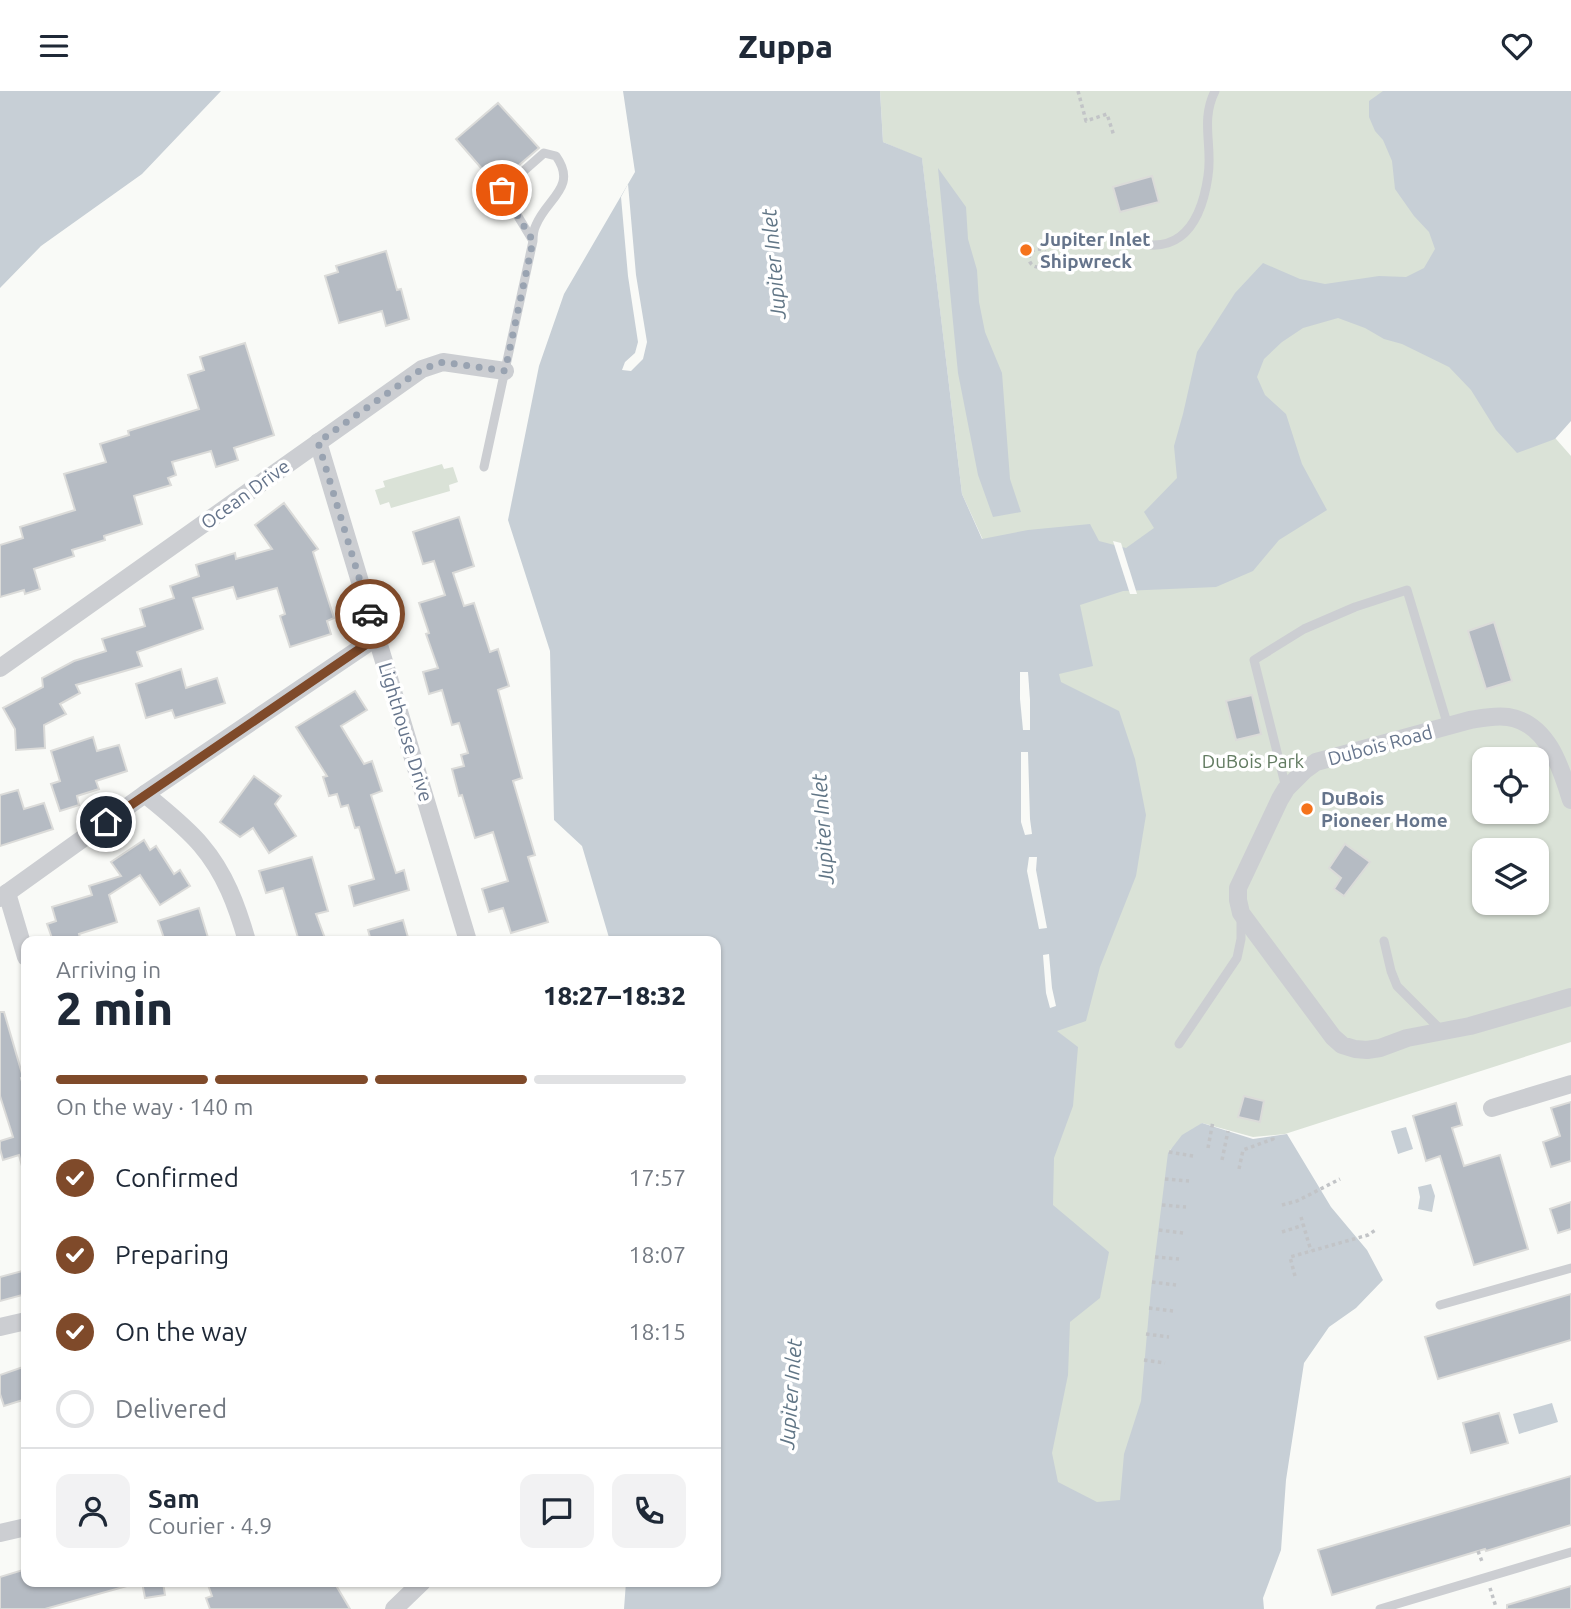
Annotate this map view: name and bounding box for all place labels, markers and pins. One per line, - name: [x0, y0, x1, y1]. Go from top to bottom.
- pin: [472, 160, 532, 220]
- place label: Jupiter Inlet Shipwreck: [1040, 228, 1151, 272]
- marker: Jupiter Inlet Shipwreck: [1018, 242, 1034, 258]
- place label: DuBois Pioneer Home: [1321, 787, 1448, 831]
- pin: [76, 792, 136, 852]
- marker: DuBois Pioneer Home: [1299, 801, 1315, 817]

